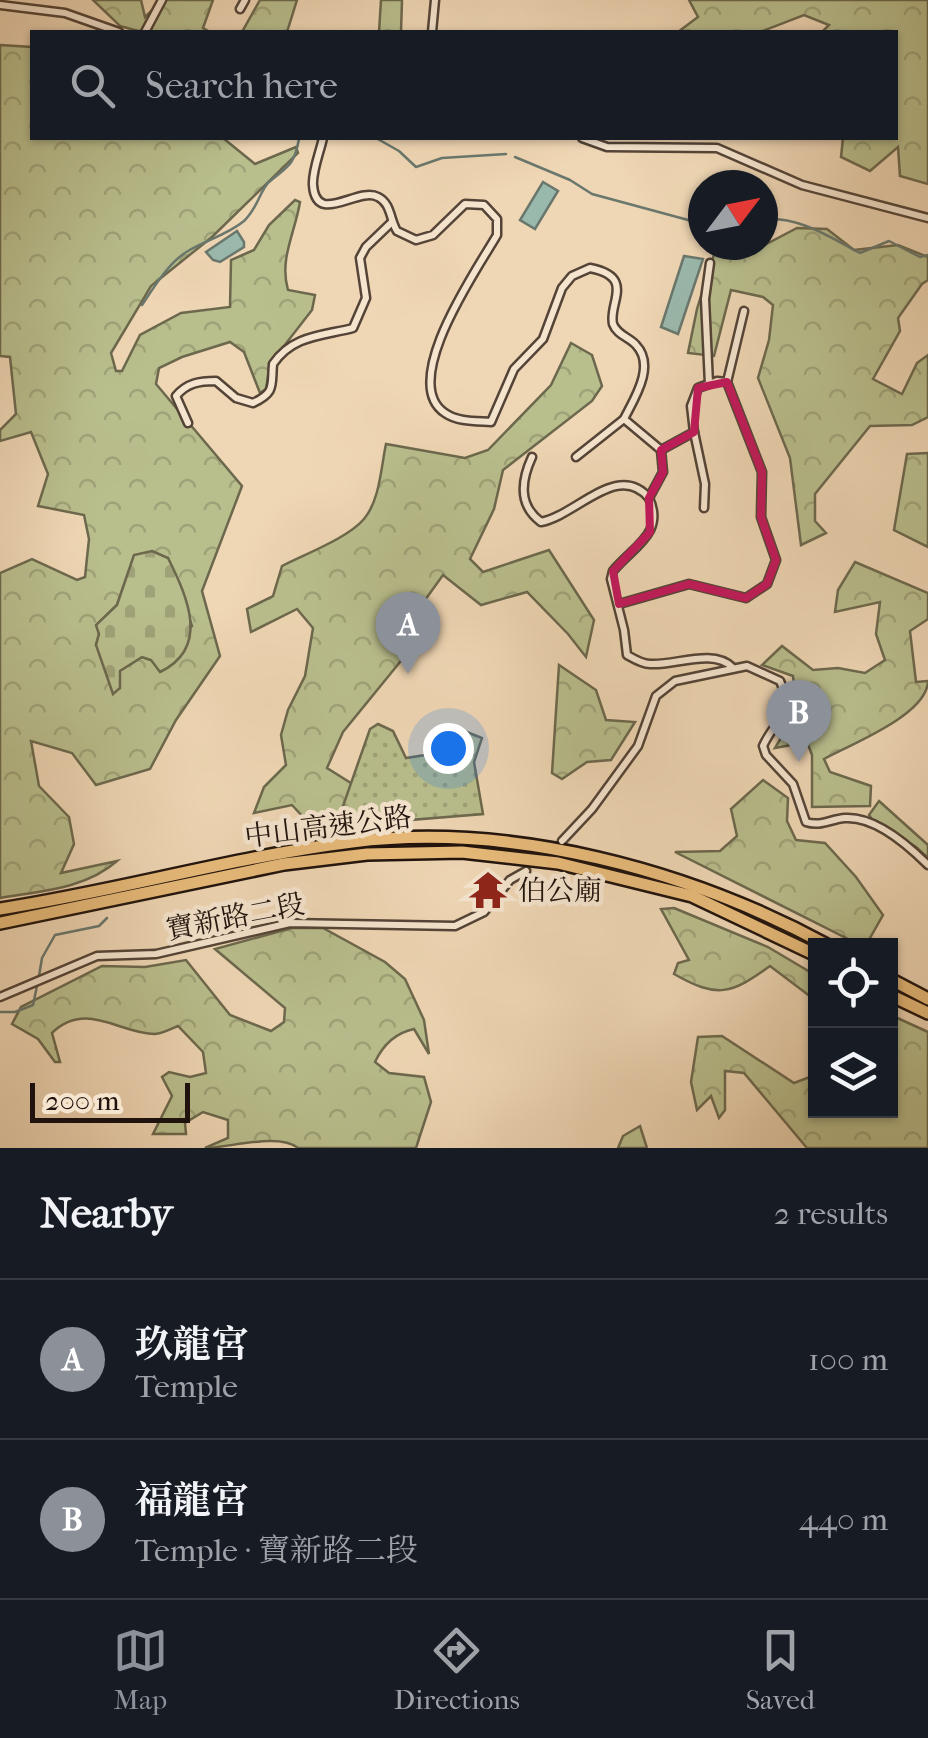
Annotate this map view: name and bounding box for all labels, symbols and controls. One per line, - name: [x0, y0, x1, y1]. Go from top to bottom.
- search box: [30, 30, 898, 140]
- icon: search: [65, 58, 120, 113]
- text: Search here: [145, 63, 338, 108]
- north arrow: [688, 170, 778, 260]
- pin: A: [376, 592, 440, 674]
- pin: B: [766, 680, 832, 762]
- your location: [423, 723, 474, 774]
- street label: 中山高速公路: [243, 800, 413, 853]
- temple icon: 伯公廟: [467, 869, 509, 911]
- place label: 伯公廟: [518, 874, 602, 907]
- street label: 寶新路二段: [163, 887, 307, 946]
- map controls: [808, 938, 898, 1118]
- button: locate: [808, 938, 898, 1028]
- button: layers: [808, 1028, 898, 1118]
- scale bar: [30, 1078, 190, 1122]
- text: 200 m: [45, 1084, 120, 1117]
- text: Nearby: [40, 1189, 172, 1238]
- text: 2 results: [774, 1195, 888, 1232]
- text: 玖龍宮: [135, 1322, 249, 1367]
- text: A: [62, 1341, 83, 1378]
- text: 100 m: [808, 1341, 888, 1378]
- text: Temple: [135, 1368, 238, 1405]
- text: 福龍宮: [135, 1478, 249, 1523]
- text: B: [62, 1501, 83, 1538]
- text: 440 m: [799, 1501, 888, 1538]
- text: Temple · 寶新路二段: [135, 1532, 418, 1569]
- tab: Map: [113, 1623, 168, 1716]
- tab: Directions: [394, 1623, 520, 1716]
- tab: Saved: [746, 1623, 815, 1716]

